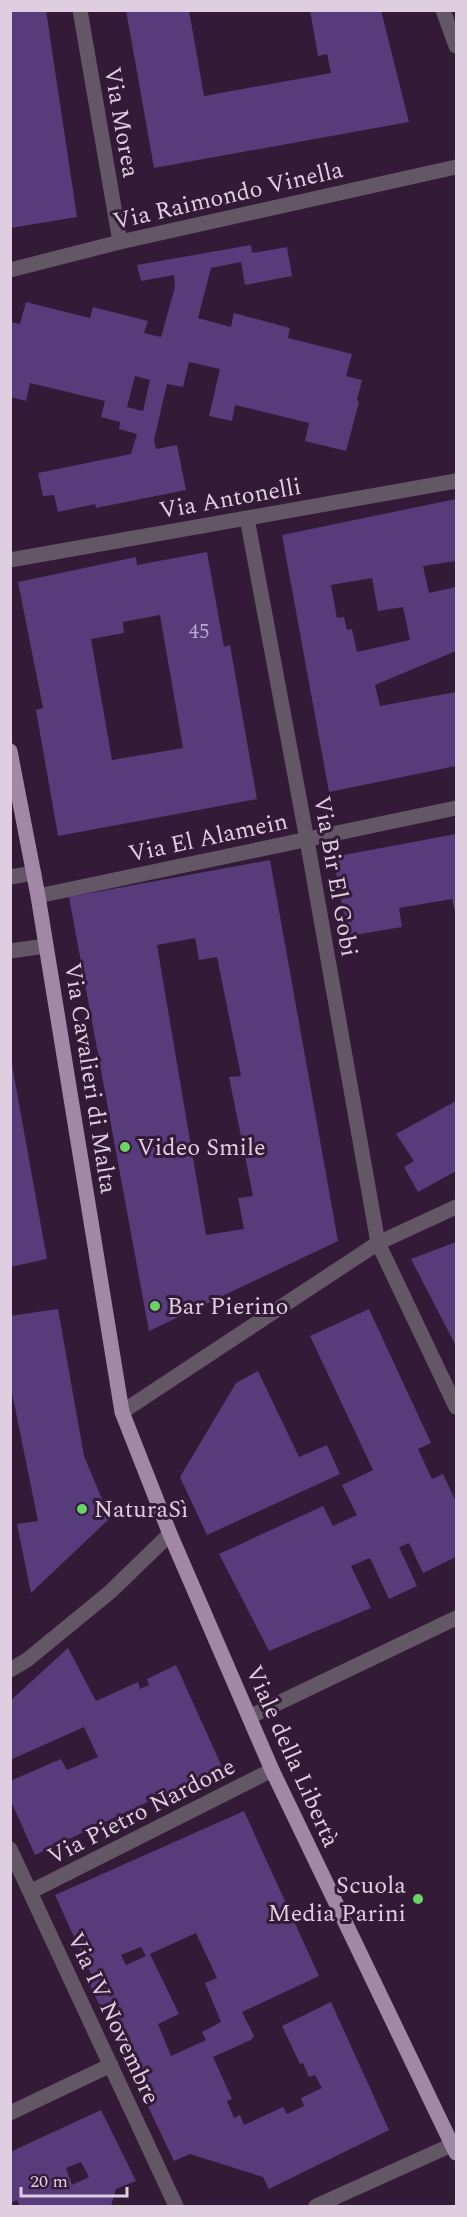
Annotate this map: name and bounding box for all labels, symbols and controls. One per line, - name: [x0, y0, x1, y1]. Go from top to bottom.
- street label: Via Morea: [94, 64, 149, 181]
- street label: Via Raimondo Vinella: [110, 152, 347, 240]
- street label: Via Antonelli: [156, 469, 304, 529]
- house number: 45: [189, 616, 210, 648]
- street label: Via Bir El Gobi: [303, 793, 367, 959]
- street label: Via El Alamein: [125, 804, 291, 872]
- street label: Via Cavalieri di Malta: [54, 960, 126, 1196]
- place label: Video Smile: [137, 1130, 266, 1166]
- marker: Video Smile: [118, 1140, 132, 1154]
- place label: Bar Pierino: [167, 1289, 288, 1325]
- marker: Bar Pierino: [148, 1299, 162, 1313]
- place label: NaturaSì: [94, 1492, 188, 1528]
- marker: NaturaSì: [75, 1502, 89, 1516]
- street label: Viale della Libertà: [236, 1660, 349, 1854]
- street label: Via Pietro Nardone: [41, 1749, 242, 1875]
- place label: Scuola Media Parini: [268, 1868, 406, 1932]
- marker: Scuola Media Parini: [411, 1892, 425, 1906]
- street label: Via IV Novembre: [57, 1926, 169, 2110]
- scale bar: [21, 2160, 128, 2198]
- text: 20 m: [30, 2168, 68, 2195]

